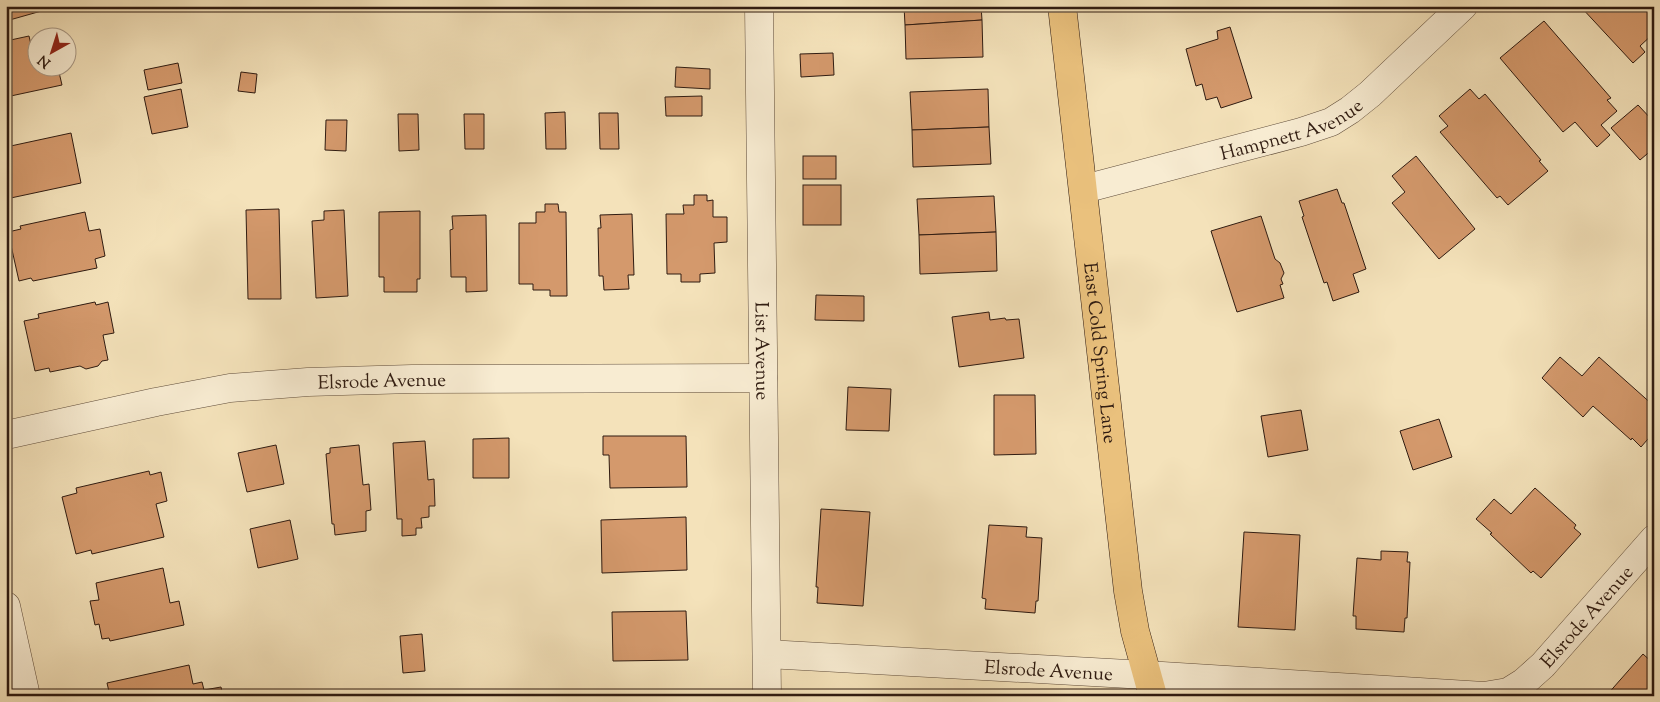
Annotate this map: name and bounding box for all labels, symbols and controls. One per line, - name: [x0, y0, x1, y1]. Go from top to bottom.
- north arrow: [28, 28, 78, 78]
- text: N: [34, 49, 56, 72]
- street label: Hampnett Avenue: [1217, 93, 1370, 169]
- street label: East Cold Spring Lane: [1075, 261, 1122, 445]
- street label: List Avenue: [746, 302, 775, 401]
- street label: Elsrode Avenue: [317, 368, 446, 398]
- street label: Elsrode Avenue: [1535, 560, 1641, 675]
- street label: Elsrode Avenue: [983, 655, 1114, 689]

